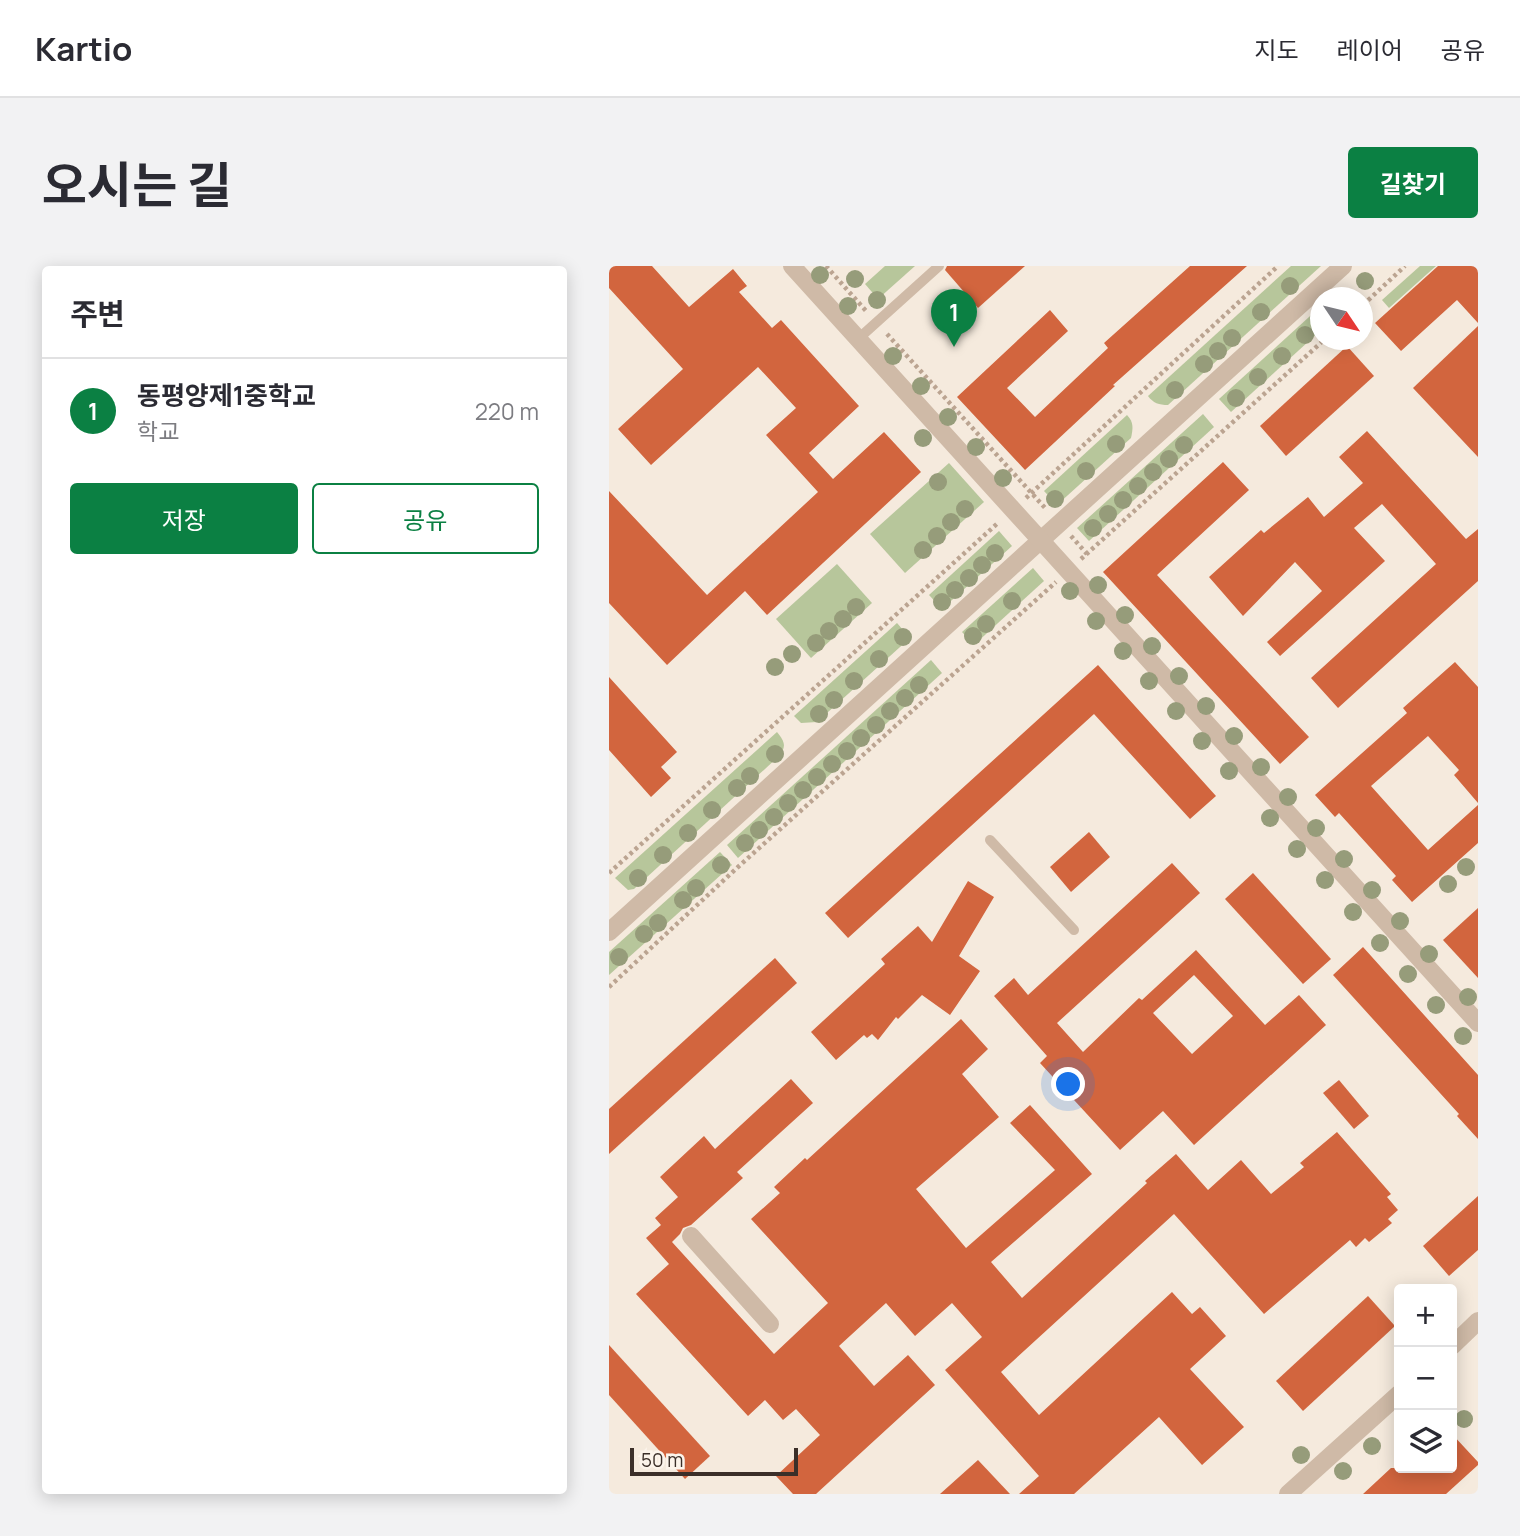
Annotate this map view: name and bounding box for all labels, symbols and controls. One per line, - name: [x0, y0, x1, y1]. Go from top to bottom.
- text: Kartio: [35, 26, 132, 71]
- text: 지도: [1254, 33, 1299, 66]
- text: 레이어: [1337, 33, 1403, 66]
- text: 공유: [1441, 33, 1485, 66]
- button: 길찾기: [1348, 147, 1478, 218]
- text: 오시는 길: [42, 151, 232, 218]
- north arrow: [1310, 287, 1373, 350]
- pin: 1: [931, 289, 977, 347]
- text: 주변: [70, 293, 125, 334]
- text: 동평양제1중학교: [137, 377, 316, 413]
- text: 1: [88, 395, 98, 427]
- text: 220 m: [475, 395, 539, 427]
- text: 학교: [137, 415, 179, 447]
- button: 저장: [70, 483, 298, 554]
- button: 공유: [312, 483, 539, 554]
- your location: [1051, 1067, 1085, 1101]
- map controls: [1394, 1284, 1457, 1473]
- button: +: [1394, 1284, 1457, 1347]
- button: −: [1394, 1347, 1457, 1410]
- button: layers: [1394, 1410, 1457, 1473]
- scale bar: [630, 1445, 798, 1477]
- text: 50 m: [641, 1447, 683, 1473]

